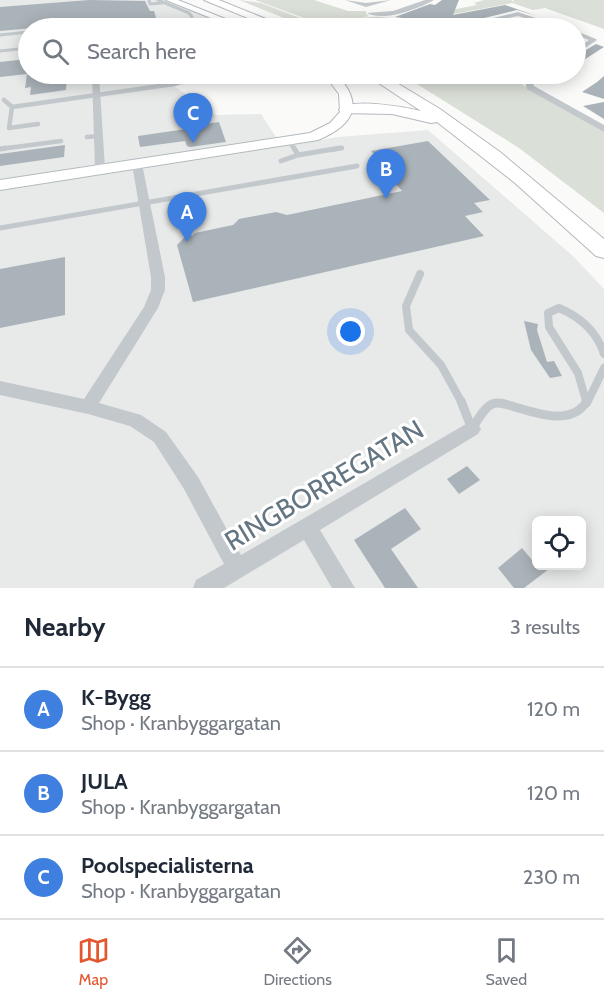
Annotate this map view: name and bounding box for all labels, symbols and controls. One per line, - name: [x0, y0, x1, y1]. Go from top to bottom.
- search box: [18, 18, 586, 84]
- icon: search: [39, 35, 72, 68]
- text: Search here: [87, 38, 196, 65]
- pin: C: [174, 94, 212, 143]
- pin: B: [366, 150, 406, 199]
- pin: A: [168, 192, 207, 242]
- your location: [336, 317, 365, 346]
- street label: RINGBORREGATAN: [218, 413, 430, 557]
- map controls: [532, 516, 586, 570]
- button: locate: [532, 516, 586, 570]
- text: Nearby: [24, 611, 105, 643]
- text: 3 results: [510, 615, 580, 639]
- text: K-Bygg: [81, 684, 151, 711]
- text: A: [37, 697, 50, 721]
- text: 120 m: [527, 697, 580, 721]
- text: Shop · Kranbyggargatan: [81, 711, 281, 735]
- text: JULA: [81, 768, 128, 795]
- text: B: [37, 781, 50, 805]
- text: 120 m: [527, 781, 580, 805]
- text: Shop · Kranbyggargatan: [81, 795, 281, 819]
- text: Poolspecialisterna: [81, 852, 254, 879]
- text: C: [37, 865, 50, 889]
- text: 230 m: [523, 865, 580, 889]
- text: Shop · Kranbyggargatan: [81, 879, 281, 903]
- tab: Map: [77, 934, 110, 989]
- tab: Directions: [264, 934, 332, 989]
- tab: Saved: [486, 934, 527, 989]

